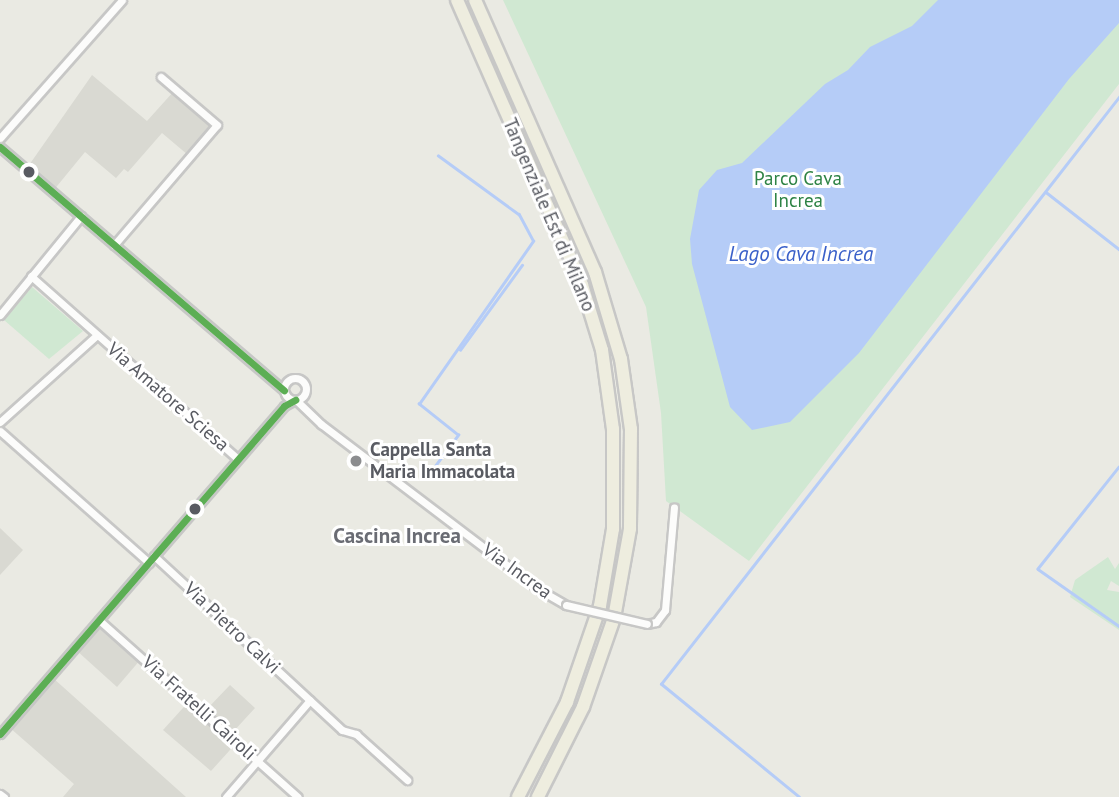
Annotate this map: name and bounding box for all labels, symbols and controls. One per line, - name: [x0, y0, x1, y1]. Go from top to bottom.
- street label: Tangenziale Est di Milano: [498, 115, 600, 315]
- unlabelled marker: [22, 165, 36, 179]
- park label: Parco Cava Increa: [754, 168, 842, 212]
- water label: Lago Cava Increa: [729, 241, 873, 267]
- street label: Via Amatore Sciesa: [102, 338, 234, 456]
- place label: Cappella Santa Maria Immacolata: [370, 439, 515, 483]
- marker: Cappella Santa Maria Immacolata: [348, 453, 364, 469]
- unlabelled marker: [188, 502, 202, 516]
- district label: Cascina Increa: [333, 523, 461, 549]
- street label: Via Increa: [478, 538, 556, 604]
- street label: Via Pietro Calvi: [179, 577, 285, 679]
- street label: Via Fratelli Cairoli: [137, 651, 261, 765]

